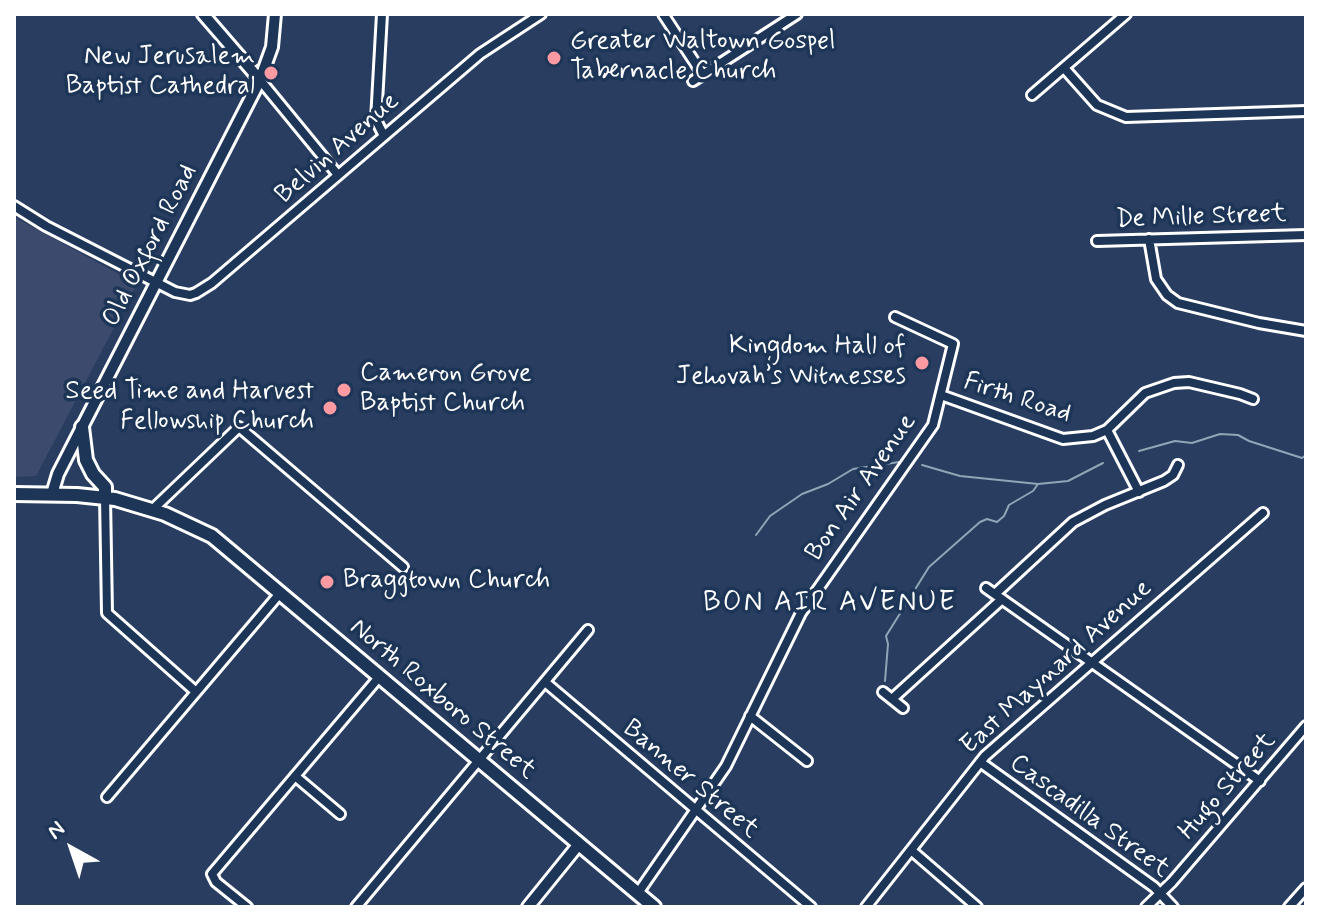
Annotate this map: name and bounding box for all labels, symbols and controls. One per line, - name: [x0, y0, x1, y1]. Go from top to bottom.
- place label: Greater Waltown Gospel Tabernacle Church: [570, 27, 836, 88]
- place label: New Jerusalem Baptist Cathedral: [66, 42, 255, 104]
- marker: Greater Waltown Gospel Tabernacle Church: [545, 49, 563, 67]
- marker: New Jerusalem Baptist Cathedral: [262, 64, 280, 82]
- street label: Belvin Avenue: [270, 87, 406, 211]
- street label: Old Oxford Road: [97, 160, 205, 332]
- street label: De Mille Street: [1115, 199, 1287, 237]
- place label: Kingdom Hall of Jehovah’s Witnesses: [676, 332, 906, 394]
- marker: Kingdom Hall of Jehovah’s Witnesses: [913, 354, 931, 372]
- place label: Cameron Grove Baptist Church: [360, 359, 531, 420]
- street label: Firth Road: [959, 367, 1075, 431]
- place label: Seed Time and Harvest Fellowship Church: [65, 377, 314, 438]
- marker: Cameron Grove Baptist Church: [335, 381, 353, 399]
- marker: Seed Time and Harvest Fellowship Church: [321, 399, 339, 417]
- street label: Bon Air Avenue: [800, 408, 924, 568]
- place label: Braggtown Church: [343, 566, 550, 598]
- marker: Braggtown Church: [318, 573, 336, 591]
- street label: East Maynard Avenue: [955, 574, 1159, 762]
- district label: BON AIR AVENUE: [701, 587, 959, 621]
- street label: North Roxboro Street: [342, 613, 542, 787]
- street label: Banner Street: [616, 714, 764, 846]
- street label: Hugo Street: [1173, 727, 1283, 847]
- street label: Cascadilla Street: [1003, 748, 1175, 886]
- north arrow: [32, 809, 112, 889]
- text: N: [42, 815, 71, 846]

